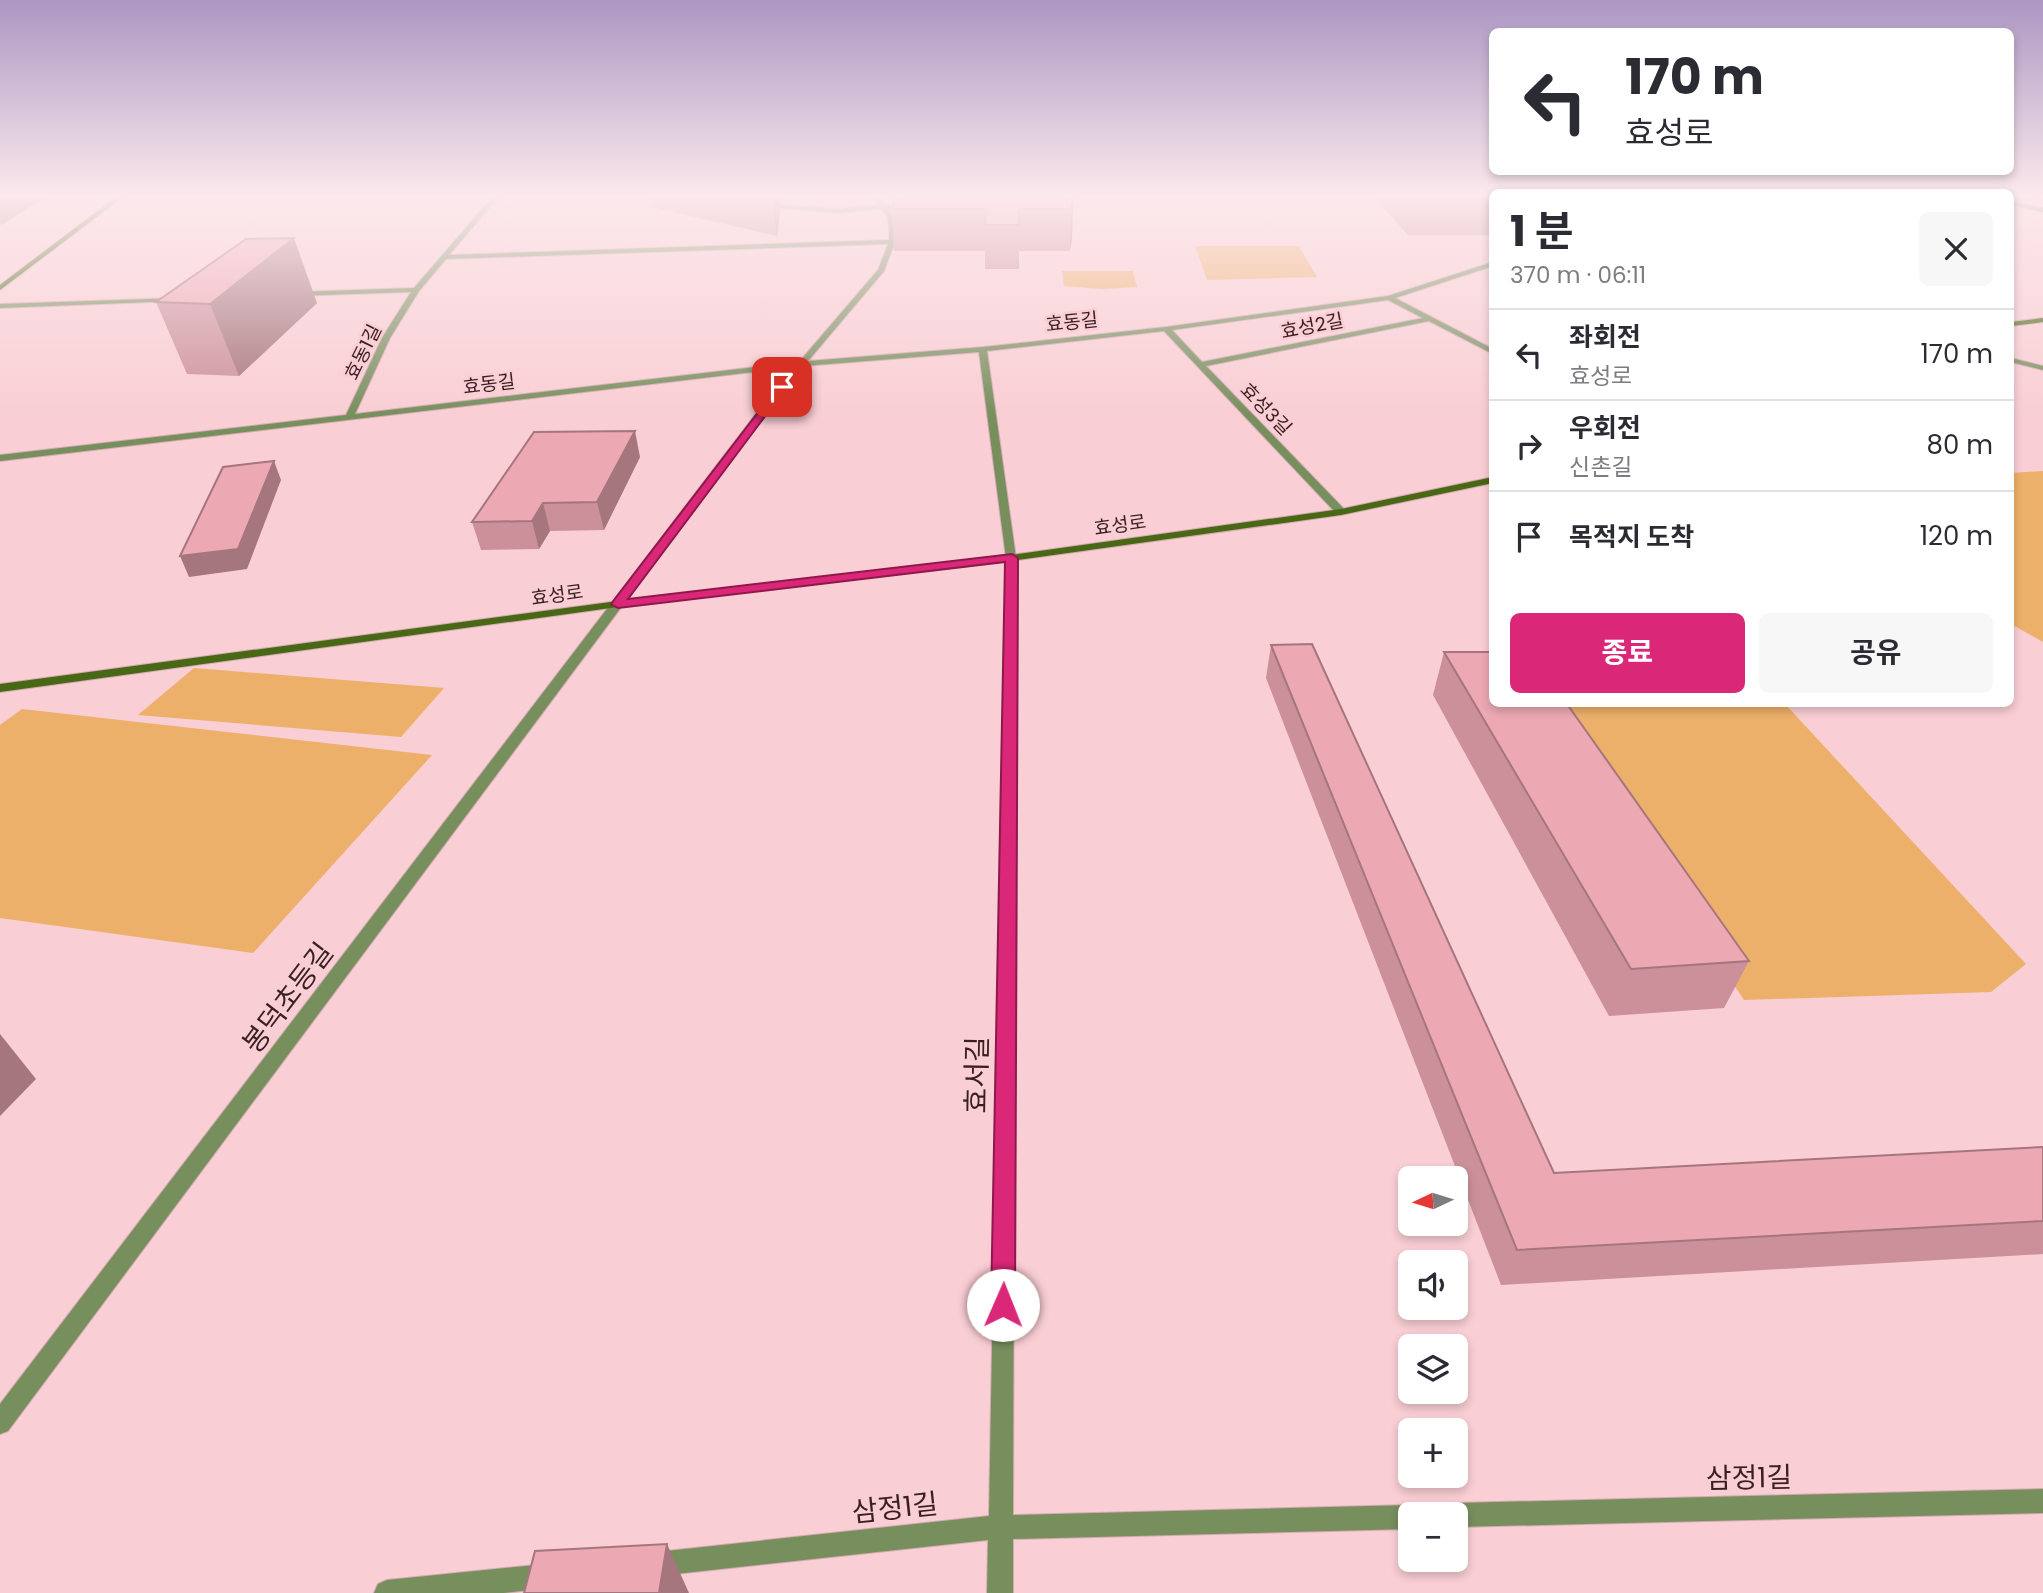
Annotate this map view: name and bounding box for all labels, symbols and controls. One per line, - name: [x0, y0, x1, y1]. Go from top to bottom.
- text: 170 m: [1625, 43, 1764, 111]
- icon: left: [1510, 56, 1601, 147]
- text: 효성로: [1625, 110, 1713, 155]
- text: 1 분: [1510, 202, 1573, 261]
- button: close: [1919, 212, 1993, 286]
- text: 370 m · 06:11: [1510, 259, 1646, 291]
- street label: 효동길: [1045, 306, 1099, 338]
- street label: 효성2길: [1278, 307, 1346, 345]
- text: 좌회전: [1569, 319, 1641, 355]
- street label: 효동1길: [338, 320, 388, 384]
- icon: left: [1510, 336, 1548, 374]
- text: 170 m: [1920, 336, 1993, 372]
- pin: [752, 357, 812, 417]
- text: 효성로: [1569, 360, 1632, 392]
- street label: 효동길: [461, 367, 517, 401]
- icon: arrive: [763, 368, 801, 406]
- street label: 효성3길: [1234, 377, 1298, 441]
- text: 우회전: [1569, 410, 1641, 446]
- icon: right: [1510, 427, 1548, 465]
- text: 80 m: [1927, 427, 1993, 463]
- text: 신촌길: [1569, 451, 1632, 483]
- street label: 효성로: [1092, 508, 1148, 542]
- icon: arrive: [1510, 518, 1548, 556]
- text: 120 m: [1920, 518, 1993, 554]
- text: 목적지 도착: [1569, 519, 1694, 555]
- street label: 효성로: [529, 578, 585, 612]
- button: 종료: [1510, 613, 1745, 693]
- button: 공유: [1759, 613, 1993, 693]
- street label: 봉덕초등길: [234, 935, 342, 1061]
- street label: 효서길: [957, 1036, 997, 1114]
- north arrow: [1398, 1166, 1468, 1236]
- map controls: [1398, 1166, 1468, 1572]
- button: sound: [1398, 1250, 1468, 1320]
- position arrow: [966, 1268, 1040, 1342]
- button: layers: [1398, 1334, 1468, 1404]
- button: +: [1398, 1418, 1468, 1488]
- street label: 삼정1길: [1706, 1458, 1792, 1498]
- street label: 삼정1길: [850, 1484, 940, 1532]
- button: −: [1398, 1502, 1468, 1572]

